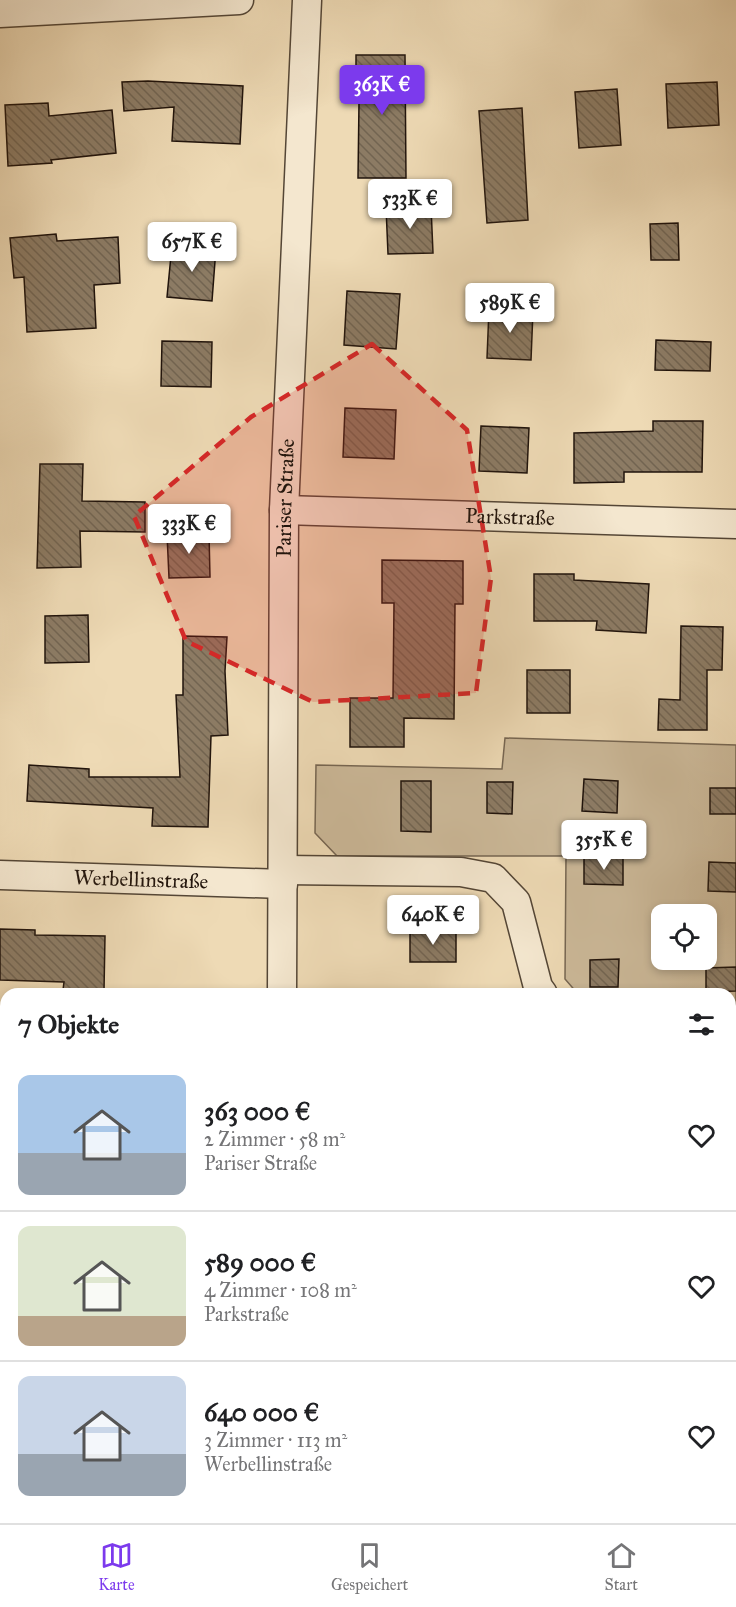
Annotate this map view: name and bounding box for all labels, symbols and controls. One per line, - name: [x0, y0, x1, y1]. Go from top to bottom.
- pin: 363K €: [333, 65, 431, 116]
- text: 363K €: [354, 72, 410, 96]
- pin: 533K €: [361, 179, 459, 230]
- text: 533K €: [382, 186, 438, 210]
- pin: 657K €: [143, 222, 241, 273]
- text: 657K €: [162, 229, 222, 253]
- pin: 589K €: [461, 283, 559, 334]
- text: 589K €: [479, 290, 541, 314]
- street label: Pariser Straße: [271, 438, 300, 558]
- street label: Parkstraße: [465, 503, 555, 531]
- pin: 333K €: [140, 504, 238, 555]
- text: 333K €: [162, 511, 216, 535]
- pin: 355K €: [555, 820, 653, 871]
- text: 355K €: [575, 827, 633, 851]
- street label: Werbellinstraße: [73, 864, 209, 895]
- pin: 640K €: [384, 895, 482, 946]
- text: 640K €: [401, 902, 465, 926]
- map controls: [651, 904, 717, 970]
- button: locate: [651, 904, 717, 970]
- text: 7 Objekte: [18, 1008, 119, 1040]
- icon: filters: [685, 1008, 718, 1041]
- text: 363 000 €: [204, 1095, 311, 1127]
- icon: home: [66, 1099, 138, 1171]
- icon: heart: [685, 1119, 718, 1152]
- text: 2 Zimmer · 58 m²: [204, 1127, 345, 1151]
- text: Pariser Straße: [204, 1151, 317, 1175]
- text: 589 000 €: [204, 1246, 316, 1278]
- icon: home: [66, 1250, 138, 1322]
- icon: heart: [685, 1270, 718, 1303]
- text: 4 Zimmer · 108 m²: [204, 1278, 357, 1302]
- text: Parkstraße: [204, 1302, 289, 1326]
- text: 640 000 €: [204, 1396, 319, 1428]
- icon: home: [66, 1400, 138, 1472]
- icon: heart: [685, 1420, 718, 1453]
- text: 3 Zimmer · 113 m²: [204, 1428, 347, 1452]
- text: Werbellinstraße: [204, 1452, 332, 1476]
- tab: Karte: [98, 1539, 135, 1594]
- tab: Gespeichert: [331, 1539, 408, 1594]
- tab: Start: [605, 1539, 638, 1594]

